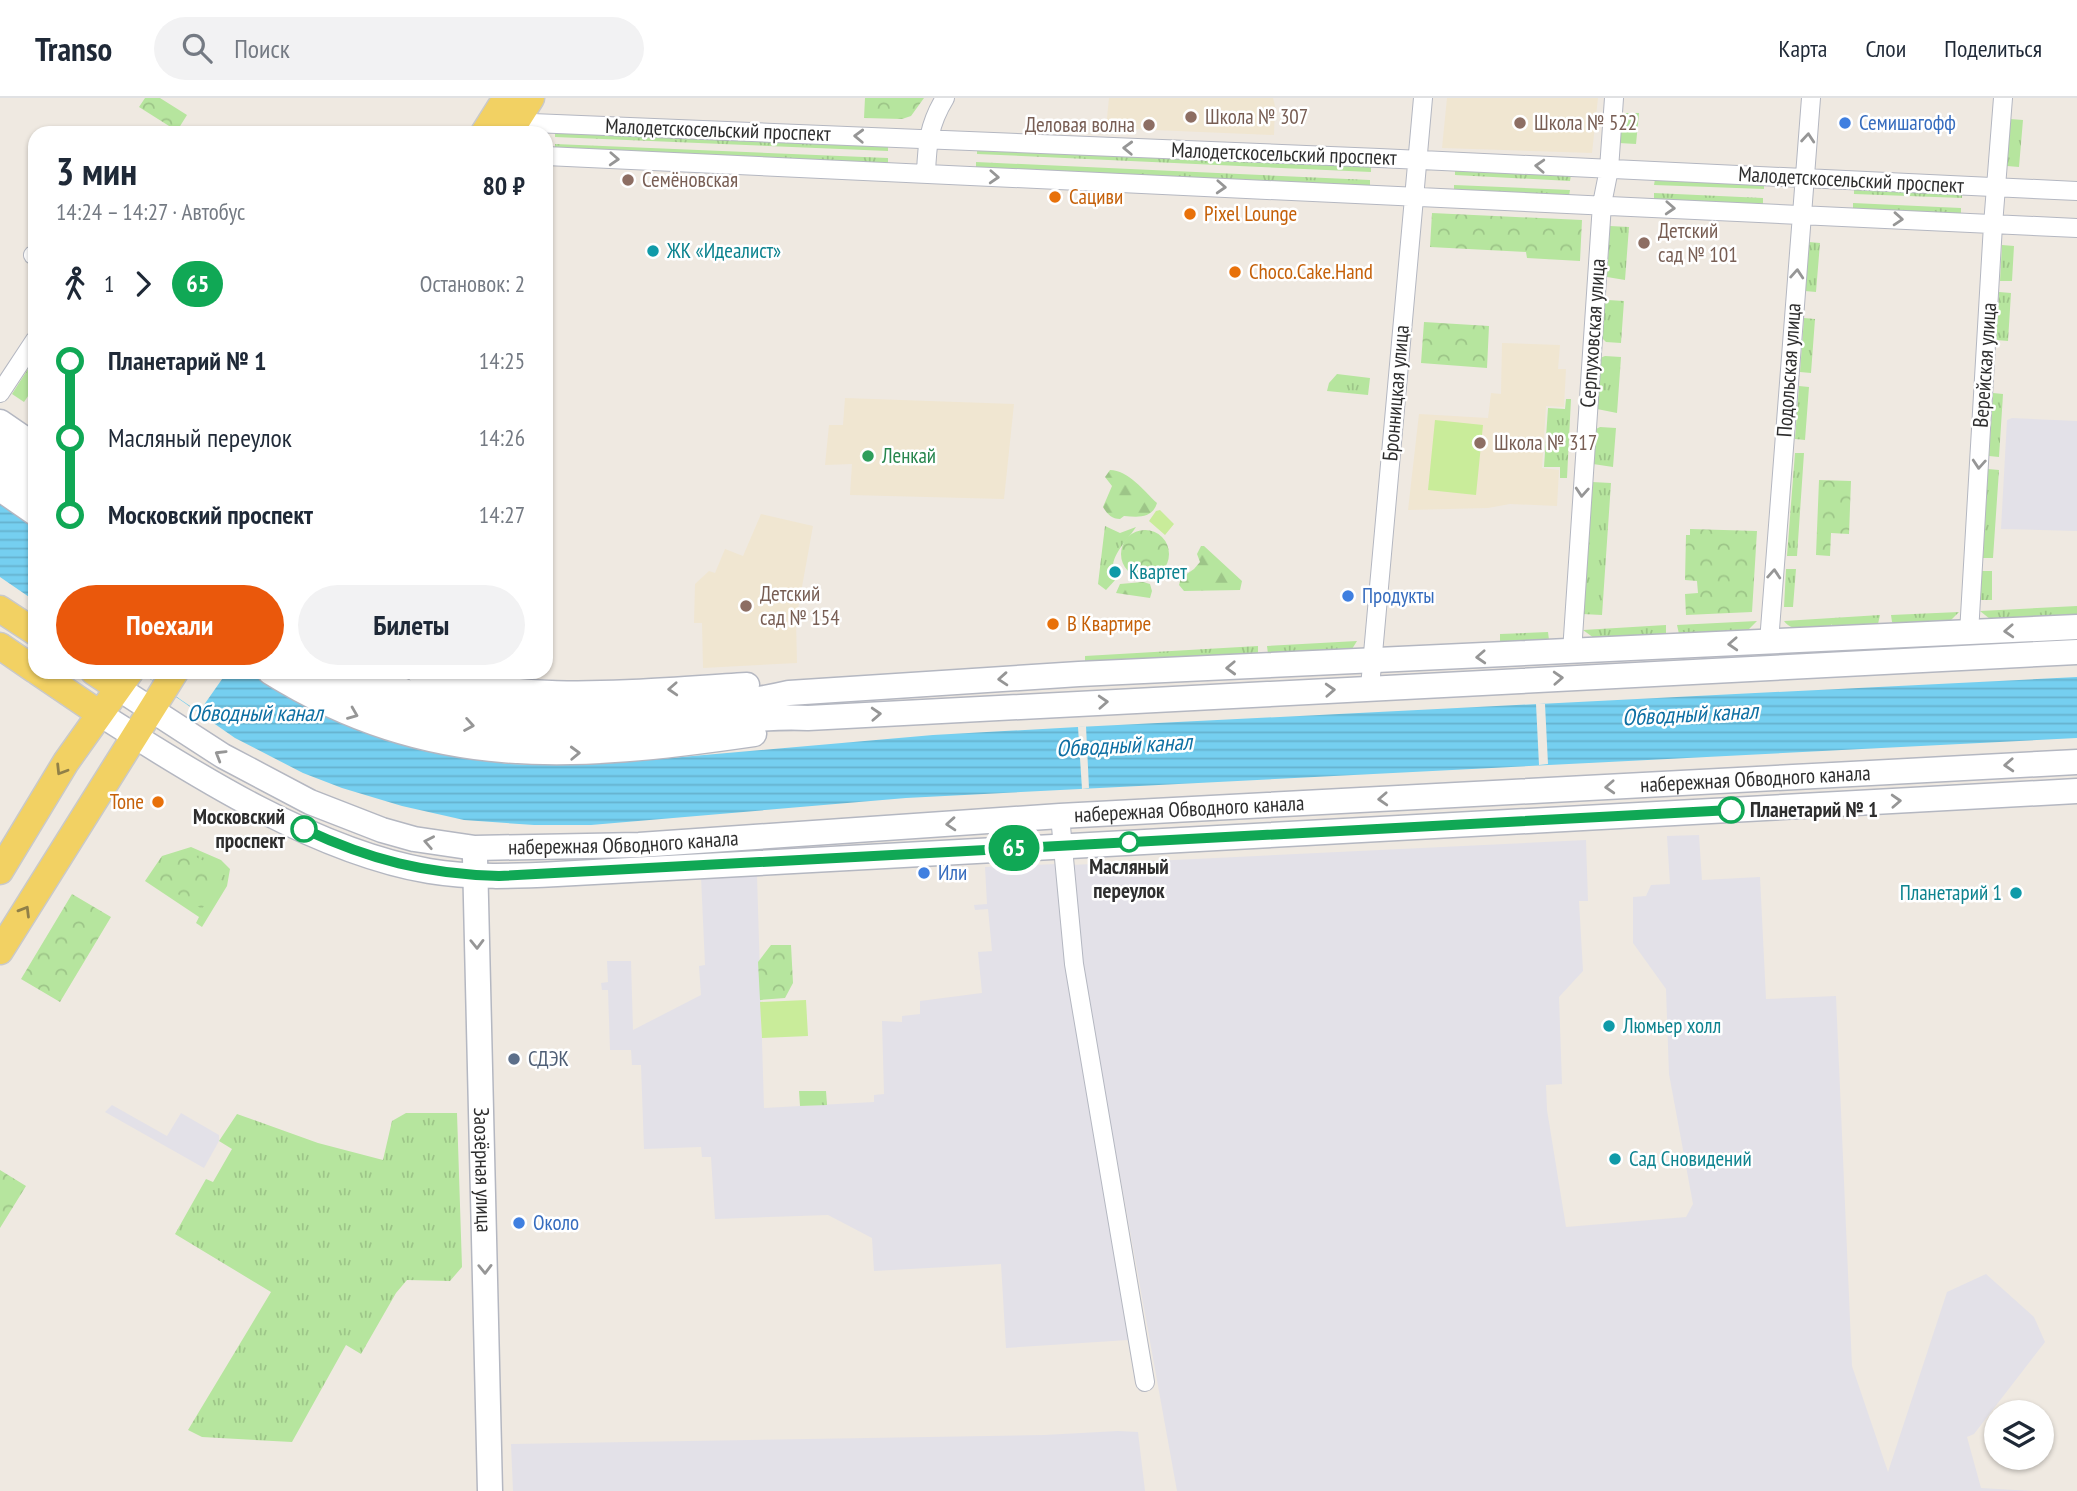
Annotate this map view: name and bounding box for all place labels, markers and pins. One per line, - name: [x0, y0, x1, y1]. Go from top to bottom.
- place label: Школа № 307: [1205, 103, 1308, 130]
- marker: Школа № 307: [1183, 109, 1199, 125]
- place label: Школа № 522: [1534, 109, 1637, 136]
- place label: Семишагофф: [1859, 109, 1956, 136]
- place label: Деловая волна: [1025, 111, 1135, 138]
- marker: Школа № 522: [1512, 115, 1528, 131]
- marker: Семишагофф: [1837, 115, 1853, 131]
- marker: Деловая волна: [1141, 117, 1157, 133]
- place label: Семёновская: [642, 166, 738, 193]
- marker: Семёновская: [620, 172, 636, 188]
- place label: Сациви: [1069, 183, 1123, 210]
- marker: Сациви: [1047, 189, 1063, 205]
- place label: Pixel Lounge: [1204, 200, 1297, 227]
- marker: Pixel Lounge: [1182, 206, 1198, 222]
- place label: Детский сад № 101: [1658, 217, 1738, 268]
- marker: Детский сад № 101: [1636, 235, 1652, 251]
- place label: ЖК «Идеалист»: [666, 237, 781, 264]
- marker: ЖК «Идеалист»: [645, 243, 661, 259]
- place label: Choco.Cake.Hand: [1249, 258, 1373, 285]
- marker: Choco.Cake.Hand: [1227, 264, 1243, 280]
- place label: Школа № 317: [1494, 429, 1597, 456]
- marker: Школа № 317: [1472, 435, 1488, 451]
- place label: Ленкай: [881, 442, 936, 469]
- marker: Ленкай: [860, 448, 876, 464]
- place label: Квартет: [1129, 558, 1187, 585]
- marker: Квартет: [1107, 564, 1123, 580]
- place label: Детский сад № 154: [760, 580, 840, 631]
- place label: Продукты: [1362, 582, 1435, 609]
- marker: Продукты: [1340, 588, 1356, 604]
- marker: Детский сад № 154: [738, 598, 754, 614]
- place label: В Квартире: [1067, 610, 1151, 637]
- marker: В Квартире: [1045, 616, 1061, 632]
- place label: Tone: [110, 788, 144, 815]
- marker: Tone: [150, 794, 166, 810]
- place label: Планетарий № 1: [1750, 796, 1878, 823]
- marker: Планетарий № 1: [1718, 797, 1744, 823]
- place label: Московский проспект: [193, 803, 286, 854]
- marker: Московский проспект: [291, 816, 317, 842]
- marker: Масляный переулок: [1119, 832, 1139, 852]
- place label: Масляный переулок: [1089, 853, 1169, 904]
- place label: Или: [938, 859, 967, 886]
- marker: Или: [916, 865, 932, 881]
- place label: Планетарий 1: [1900, 879, 2002, 906]
- marker: Планетарий 1: [2008, 885, 2024, 901]
- place label: Люмьер холл: [1622, 1012, 1721, 1039]
- marker: Люмьер холл: [1601, 1018, 1617, 1034]
- place label: СДЭК: [528, 1045, 569, 1072]
- marker: СДЭК: [506, 1051, 522, 1067]
- place label: Сад Сновидений: [1629, 1145, 1752, 1172]
- marker: Сад Сновидений: [1607, 1151, 1623, 1167]
- place label: Около: [533, 1209, 579, 1236]
- marker: Около: [511, 1215, 527, 1231]

